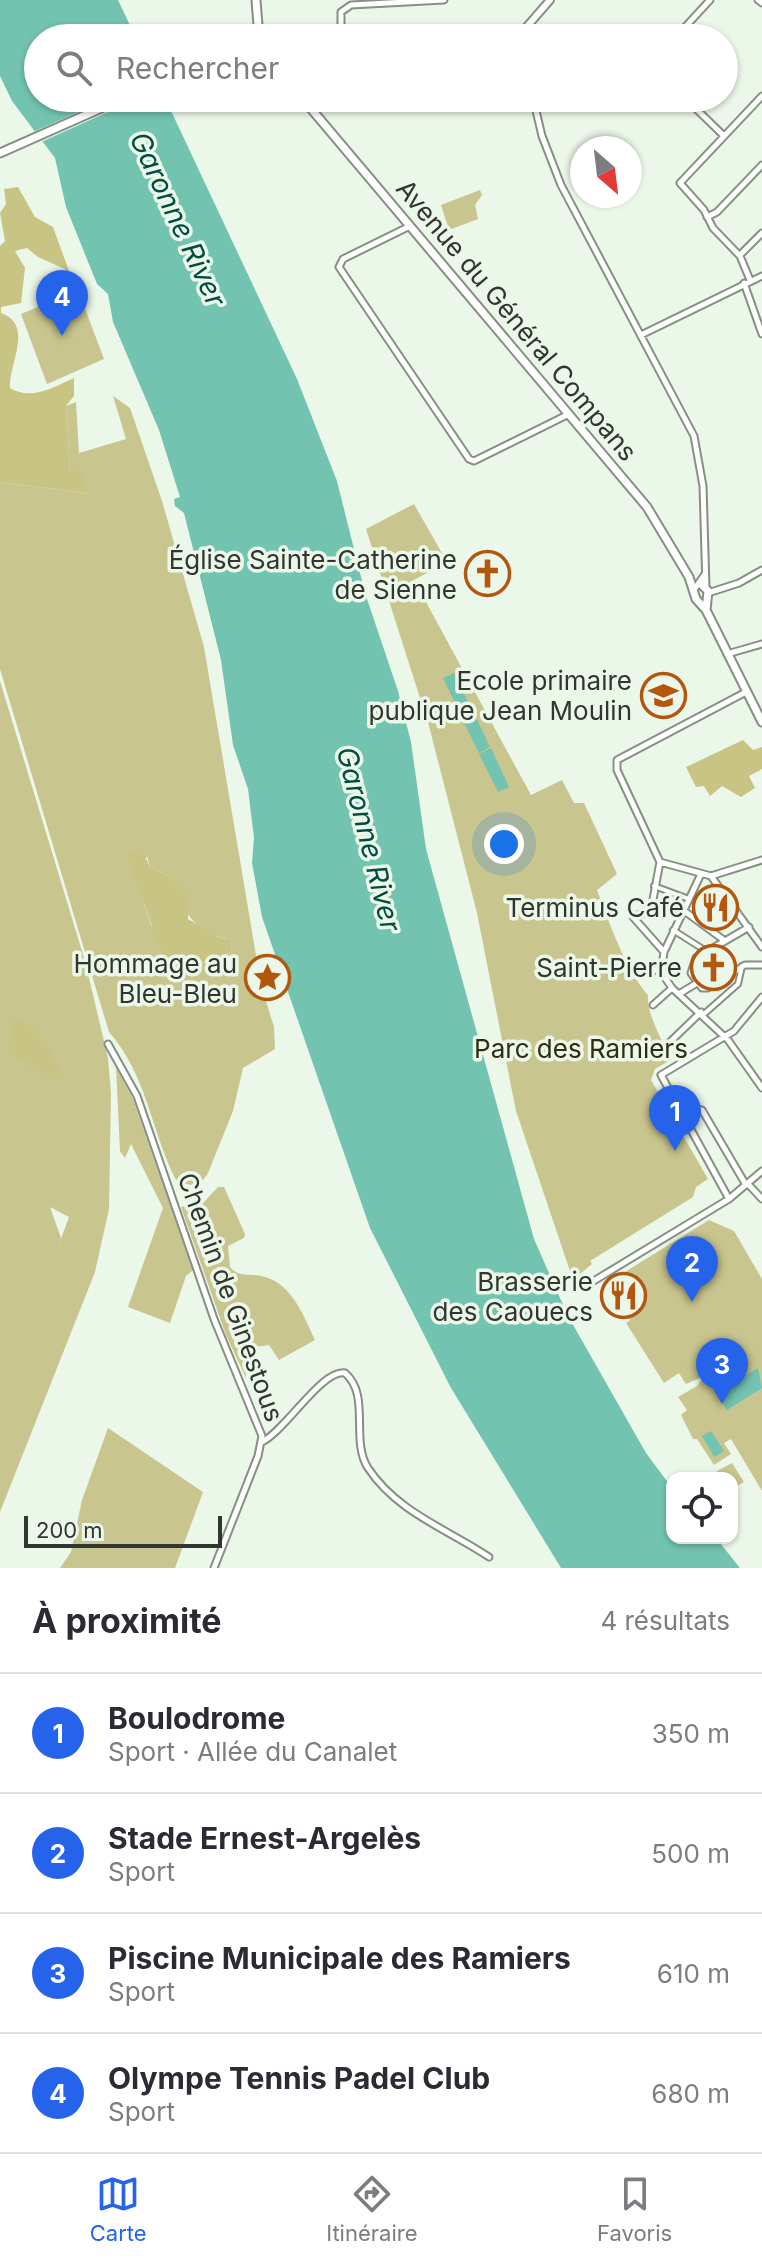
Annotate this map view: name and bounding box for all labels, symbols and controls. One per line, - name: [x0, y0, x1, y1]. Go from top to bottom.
- search box: [24, 24, 738, 112]
- icon: search: [52, 46, 96, 90]
- text: Rechercher: [116, 50, 279, 86]
- water label: Garonne River: [123, 126, 234, 313]
- north arrow: [570, 136, 642, 208]
- street label: Avenue du Général Compans: [390, 173, 644, 467]
- pin: 4: [36, 270, 88, 336]
- place label: Église Sainte-Catherine de Sienne: [169, 544, 457, 605]
- church icon: Église Sainte-Catherine de Sienne: [464, 550, 512, 598]
- place label: Ecole primaire publique Jean Moulin: [368, 665, 632, 726]
- school or university icon: Ecole primaire publique Jean Moulin: [639, 671, 687, 719]
- water label: Garonne River: [330, 743, 409, 936]
- your location: [484, 824, 524, 864]
- restaurant icon: Terminus Café: [691, 883, 739, 931]
- place label: Terminus Café: [505, 892, 684, 923]
- church icon: Saint-Pierre: [689, 943, 737, 991]
- place label: Hommage au Bleu-Bleu: [74, 948, 237, 1009]
- place label: Saint-Pierre: [536, 952, 682, 983]
- place icon: Hommage au Bleu-Bleu: [244, 954, 292, 1002]
- park label: Parc des Ramiers: [474, 1033, 688, 1064]
- pin: 1: [649, 1085, 701, 1151]
- street label: Chemin de Ginestous: [172, 1168, 290, 1426]
- pin: 2: [666, 1236, 718, 1302]
- place label: Brasserie des Caouecs: [433, 1266, 593, 1327]
- restaurant icon: Brasserie des Caouecs: [600, 1272, 648, 1320]
- pin: 3: [696, 1338, 748, 1404]
- map controls: [666, 1472, 738, 1544]
- button: locate: [666, 1472, 738, 1544]
- scale bar: [24, 1512, 222, 1548]
- text: 200 m: [36, 1517, 103, 1543]
- text: À proximité: [32, 1600, 222, 1641]
- text: 4 résultats: [600, 1605, 730, 1636]
- text: Boulodrome: [108, 1700, 286, 1736]
- text: 1: [52, 1718, 64, 1749]
- text: 350 m: [652, 1718, 730, 1749]
- text: Sport · Allée du Canalet: [108, 1736, 397, 1767]
- text: Stade Ernest-Argelès: [108, 1820, 421, 1856]
- text: 2: [50, 1838, 66, 1869]
- text: 500 m: [651, 1838, 730, 1869]
- text: Sport: [108, 1856, 175, 1887]
- text: Piscine Municipale des Ramiers: [108, 1940, 571, 1976]
- text: 3: [50, 1958, 66, 1989]
- text: 610 m: [657, 1958, 730, 1989]
- text: Sport: [108, 1976, 175, 2007]
- text: Olympe Tennis Padel Club: [108, 2060, 490, 2096]
- text: 4: [49, 2078, 67, 2109]
- text: 680 m: [651, 2078, 730, 2109]
- text: Sport: [108, 2096, 175, 2127]
- tab: Carte: [90, 2172, 147, 2246]
- tab: Itinéraire: [326, 2172, 417, 2246]
- tab: Favoris: [597, 2172, 672, 2246]

